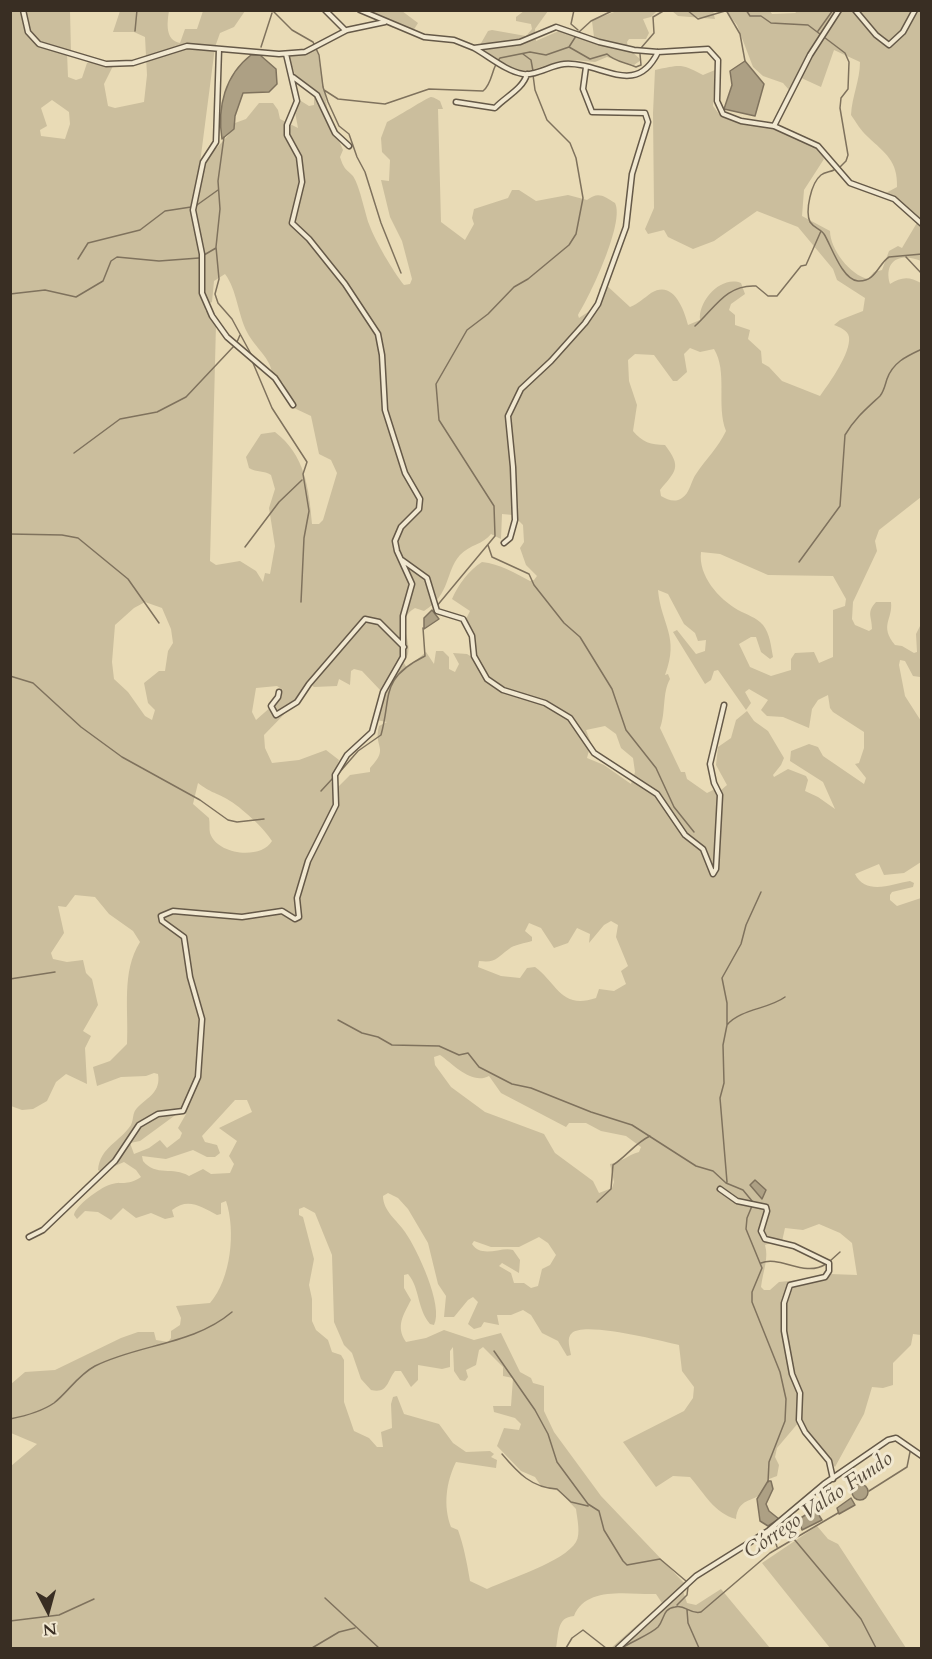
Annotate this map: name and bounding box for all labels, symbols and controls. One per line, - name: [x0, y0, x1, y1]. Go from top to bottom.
- water label: Córrego Valão Fundo: [740, 1447, 898, 1565]
- north arrow: [18, 1581, 78, 1641]
- text: N: [42, 1617, 58, 1641]

